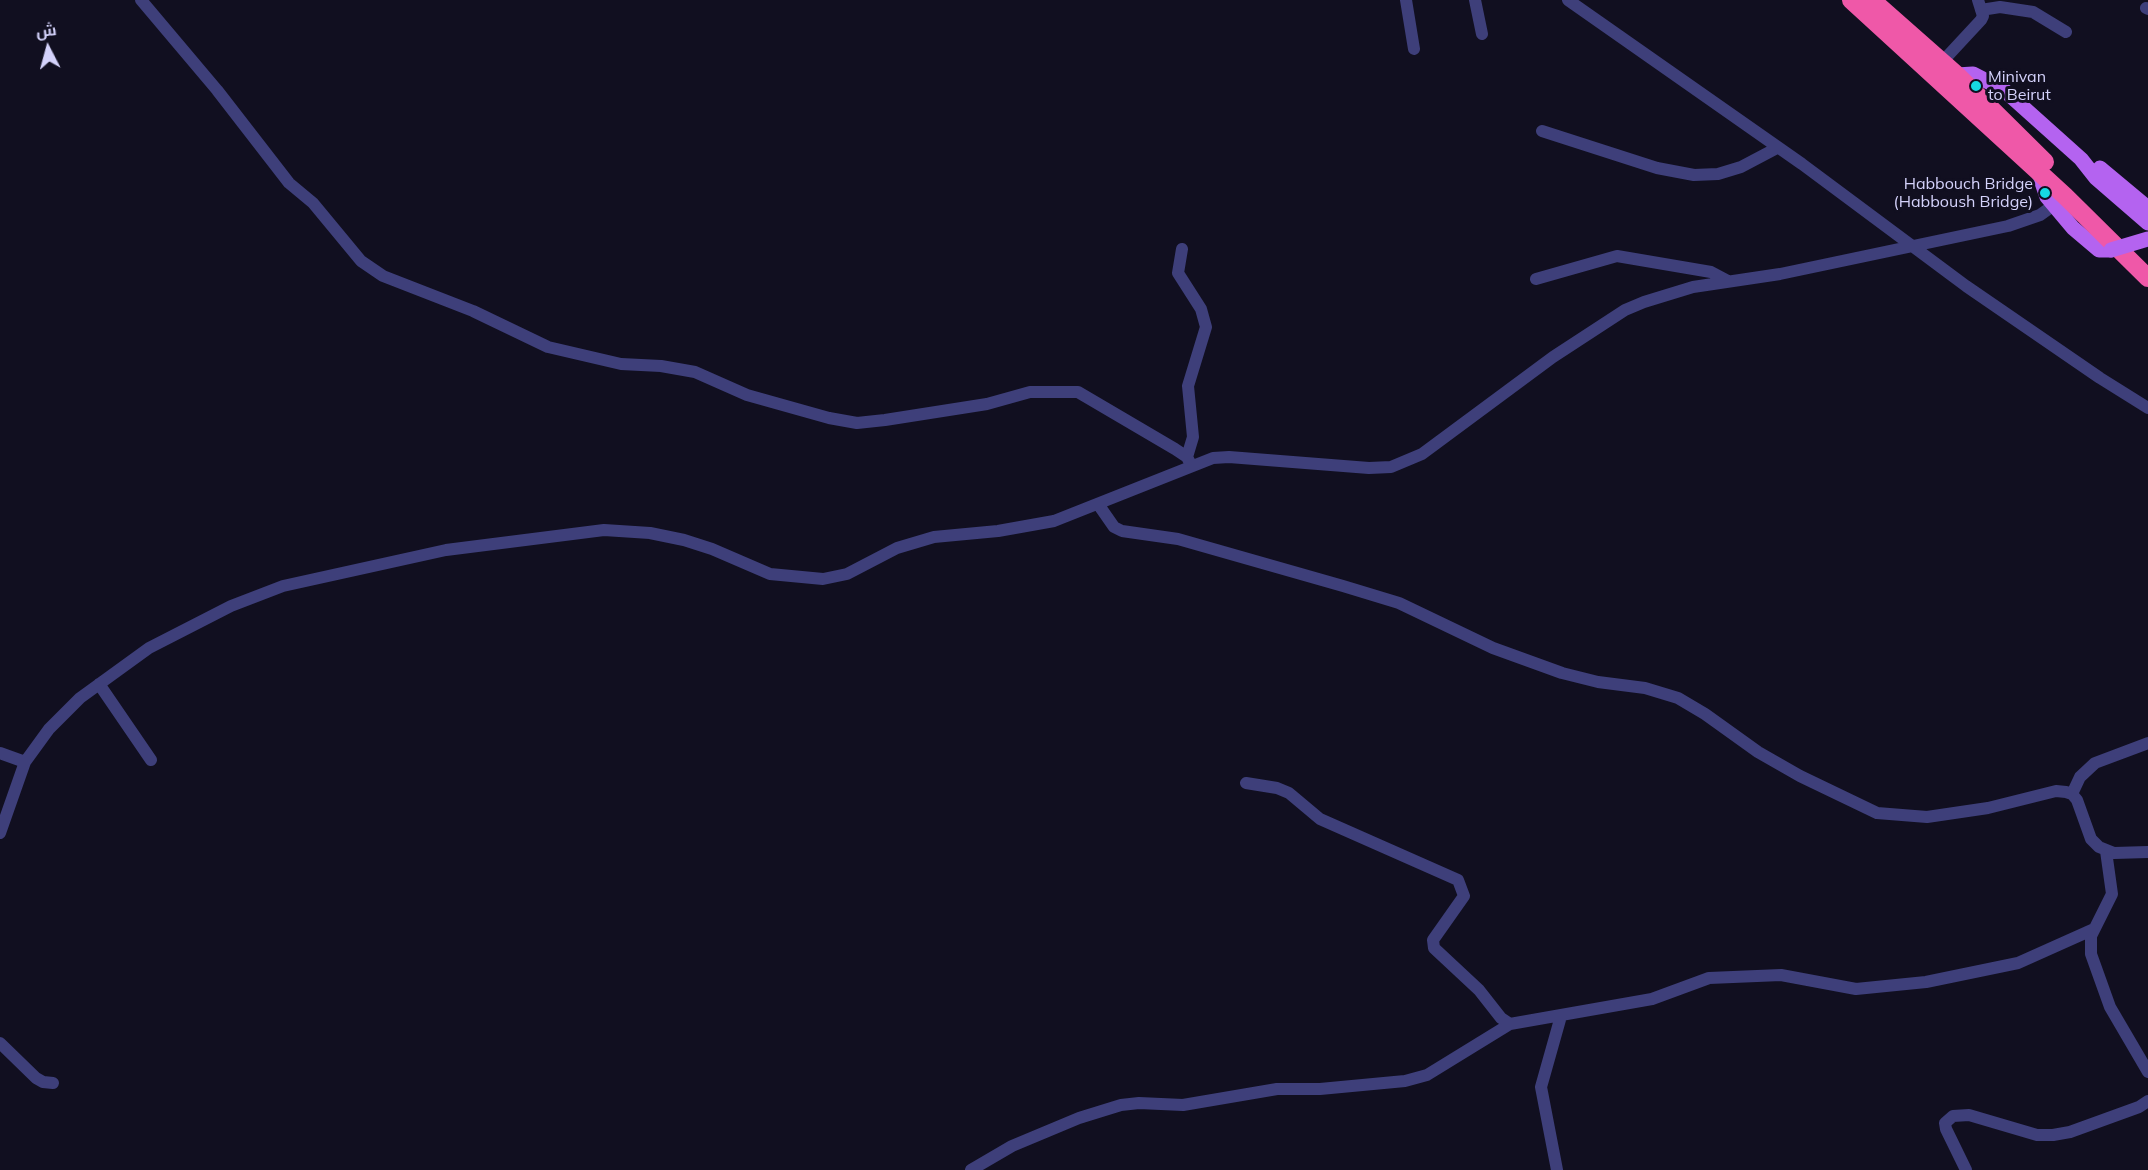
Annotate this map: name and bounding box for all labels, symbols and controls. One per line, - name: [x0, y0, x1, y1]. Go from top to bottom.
- north arrow: [18, 18, 78, 78]
- text: ش: [35, 19, 57, 41]
- place label: Minivan to Beirut: [1988, 67, 2051, 105]
- marker: Minivan to Beirut: [1969, 79, 1983, 93]
- place label: Habbouch Bridge (Habboush Bridge): [1894, 174, 2033, 212]
- marker: Habbouch Bridge (Habboush Bridge): [2038, 186, 2052, 200]

